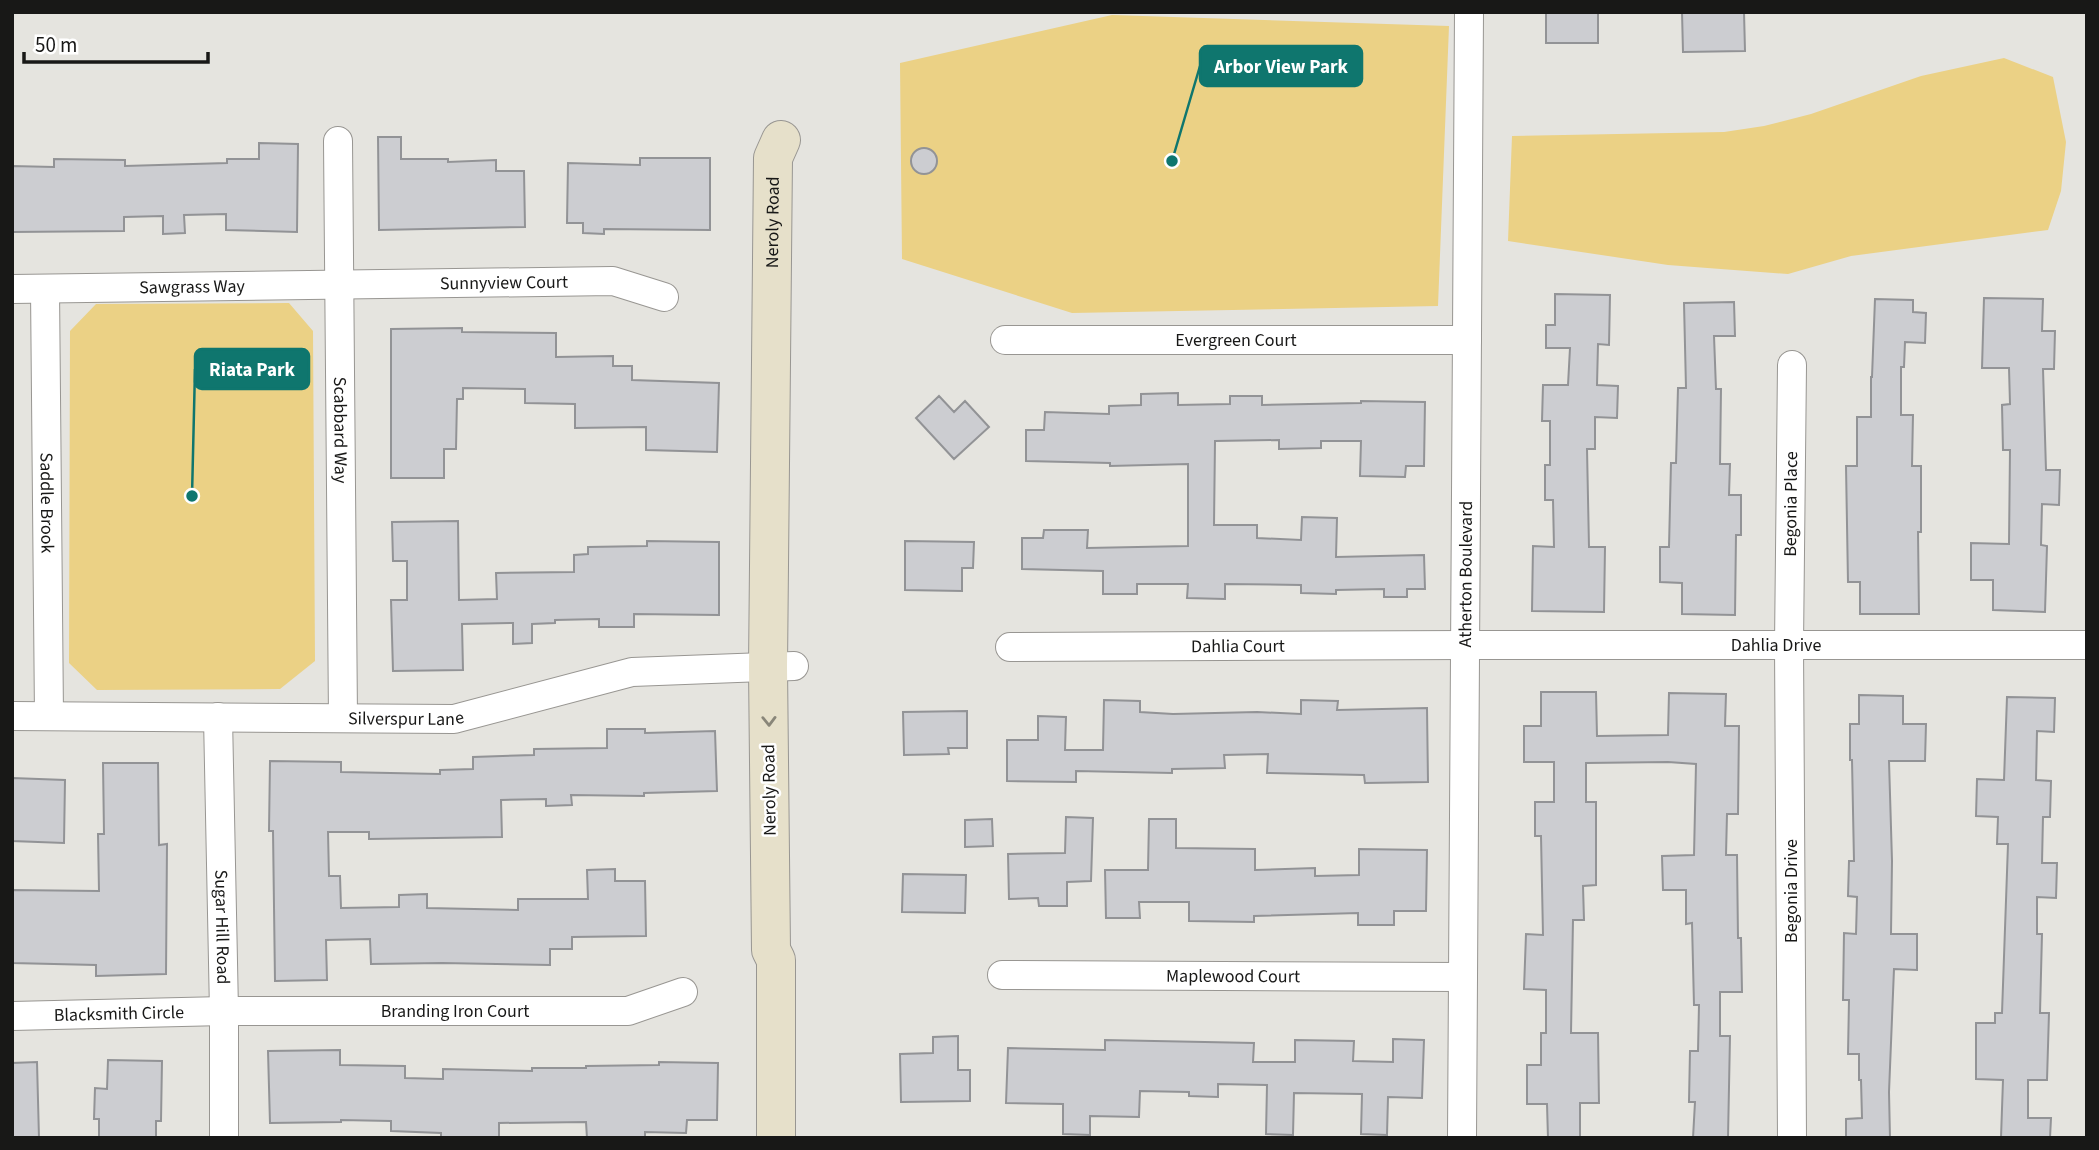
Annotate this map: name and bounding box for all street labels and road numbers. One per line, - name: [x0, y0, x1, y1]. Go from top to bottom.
- street label: Neroly Road: [760, 176, 786, 268]
- street label: Sunnyview Court: [440, 270, 568, 296]
- street label: Sawgrass Way: [139, 274, 246, 300]
- street label: Evergreen Court: [1175, 328, 1297, 353]
- street label: Scabbard Way: [327, 377, 353, 484]
- street label: Begonia Place: [1778, 451, 1804, 557]
- street label: Saddle Brook: [34, 452, 59, 554]
- street label: Atherton Boulevard: [1453, 501, 1479, 647]
- street label: Dahlia Drive: [1731, 633, 1821, 658]
- street label: Dahlia Court: [1191, 634, 1285, 659]
- street label: Silverspur Lane: [348, 705, 467, 732]
- street label: Neroly Road: [756, 744, 783, 836]
- street label: Begonia Drive: [1779, 839, 1804, 943]
- street label: Sugar Hill Road: [208, 869, 235, 985]
- street label: Maplewood Court: [1166, 964, 1300, 989]
- street label: Branding Iron Court: [381, 999, 529, 1024]
- street label: Blacksmith Circle: [54, 1000, 185, 1028]

